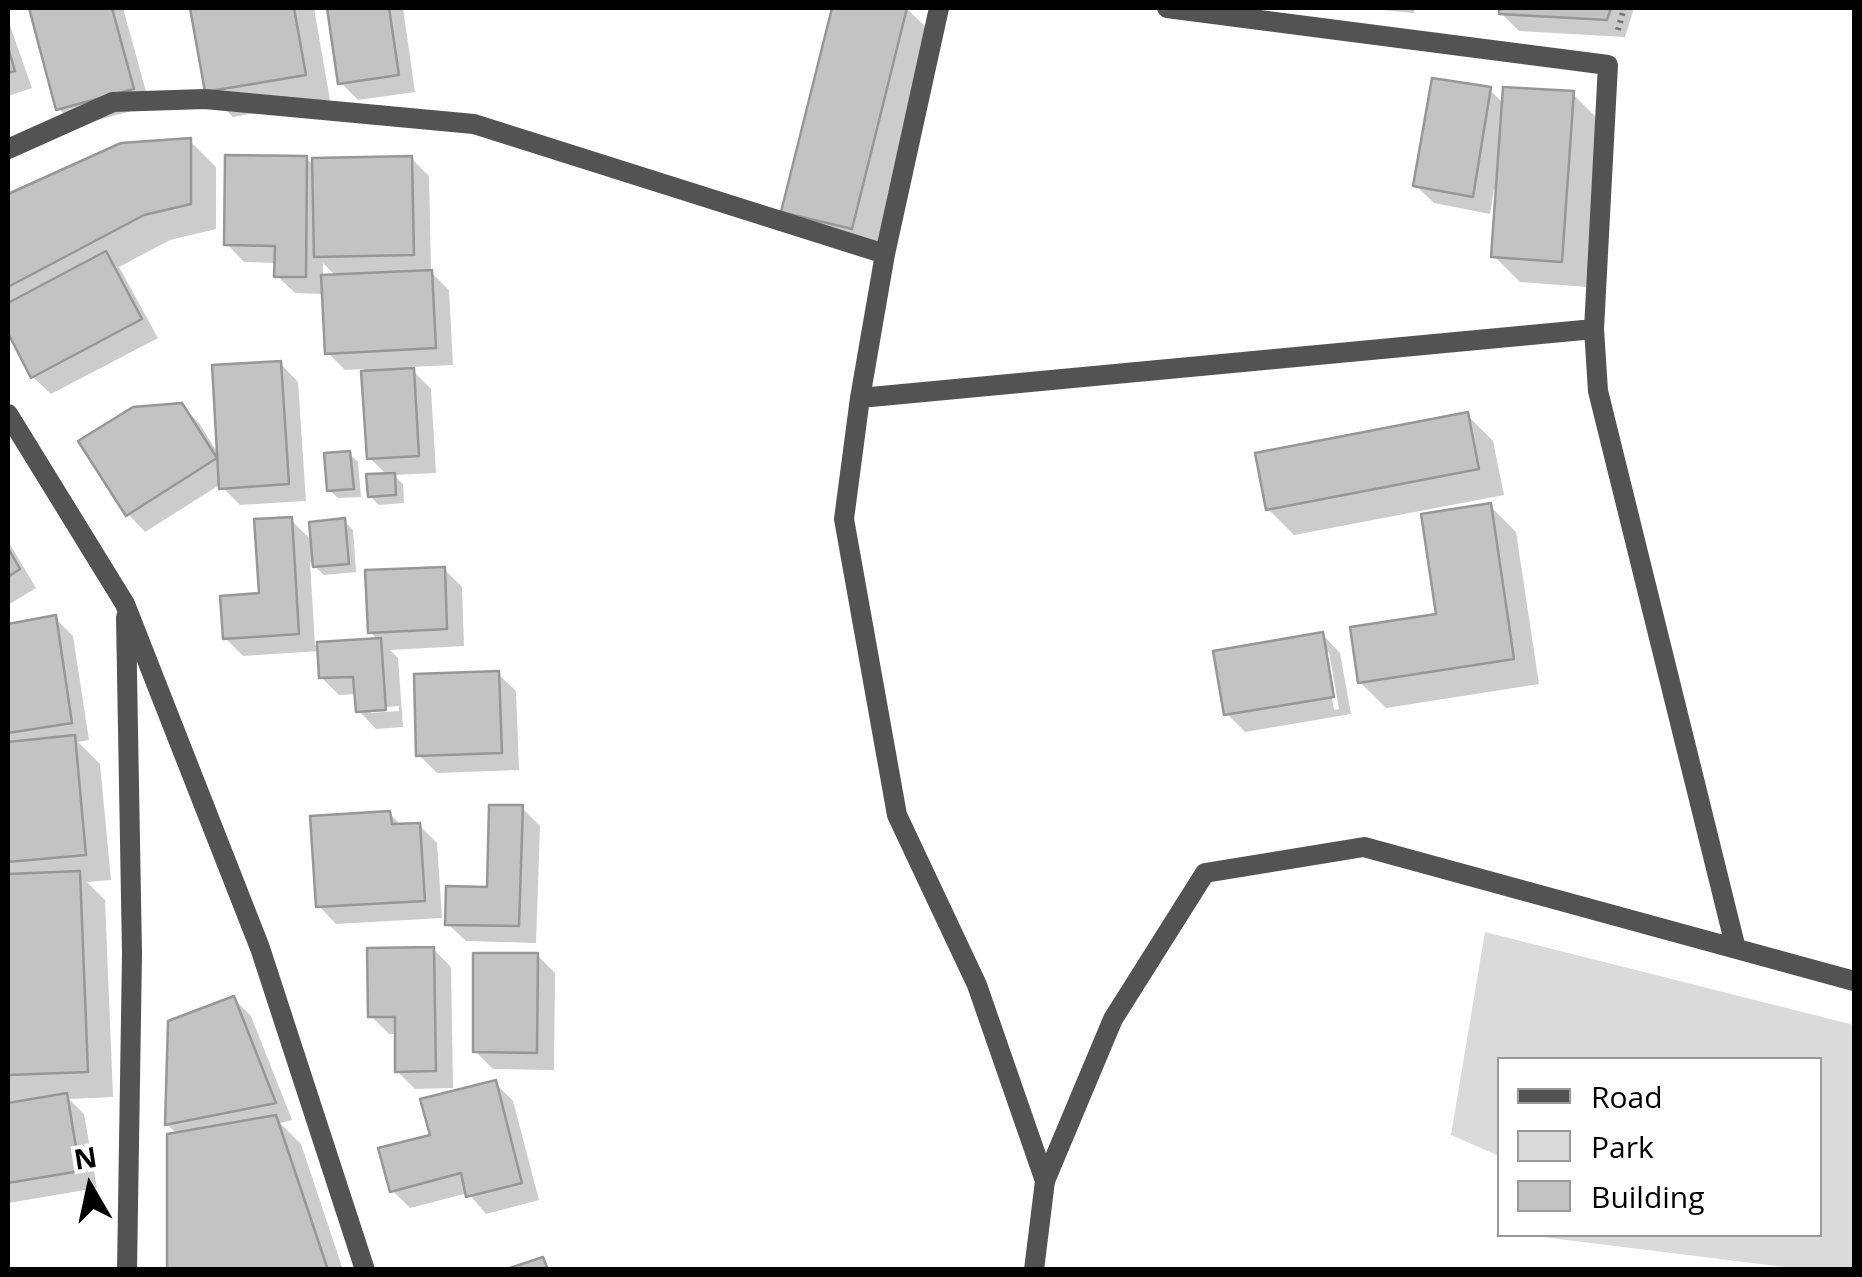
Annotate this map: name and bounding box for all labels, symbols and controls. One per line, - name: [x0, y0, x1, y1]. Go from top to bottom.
- legend: [1497, 1057, 1822, 1237]
- text: Road: [1591, 1076, 1663, 1117]
- text: Park: [1591, 1126, 1654, 1167]
- north arrow: [40, 1137, 140, 1237]
- text: N: [71, 1137, 100, 1178]
- text: Building: [1591, 1176, 1705, 1217]

